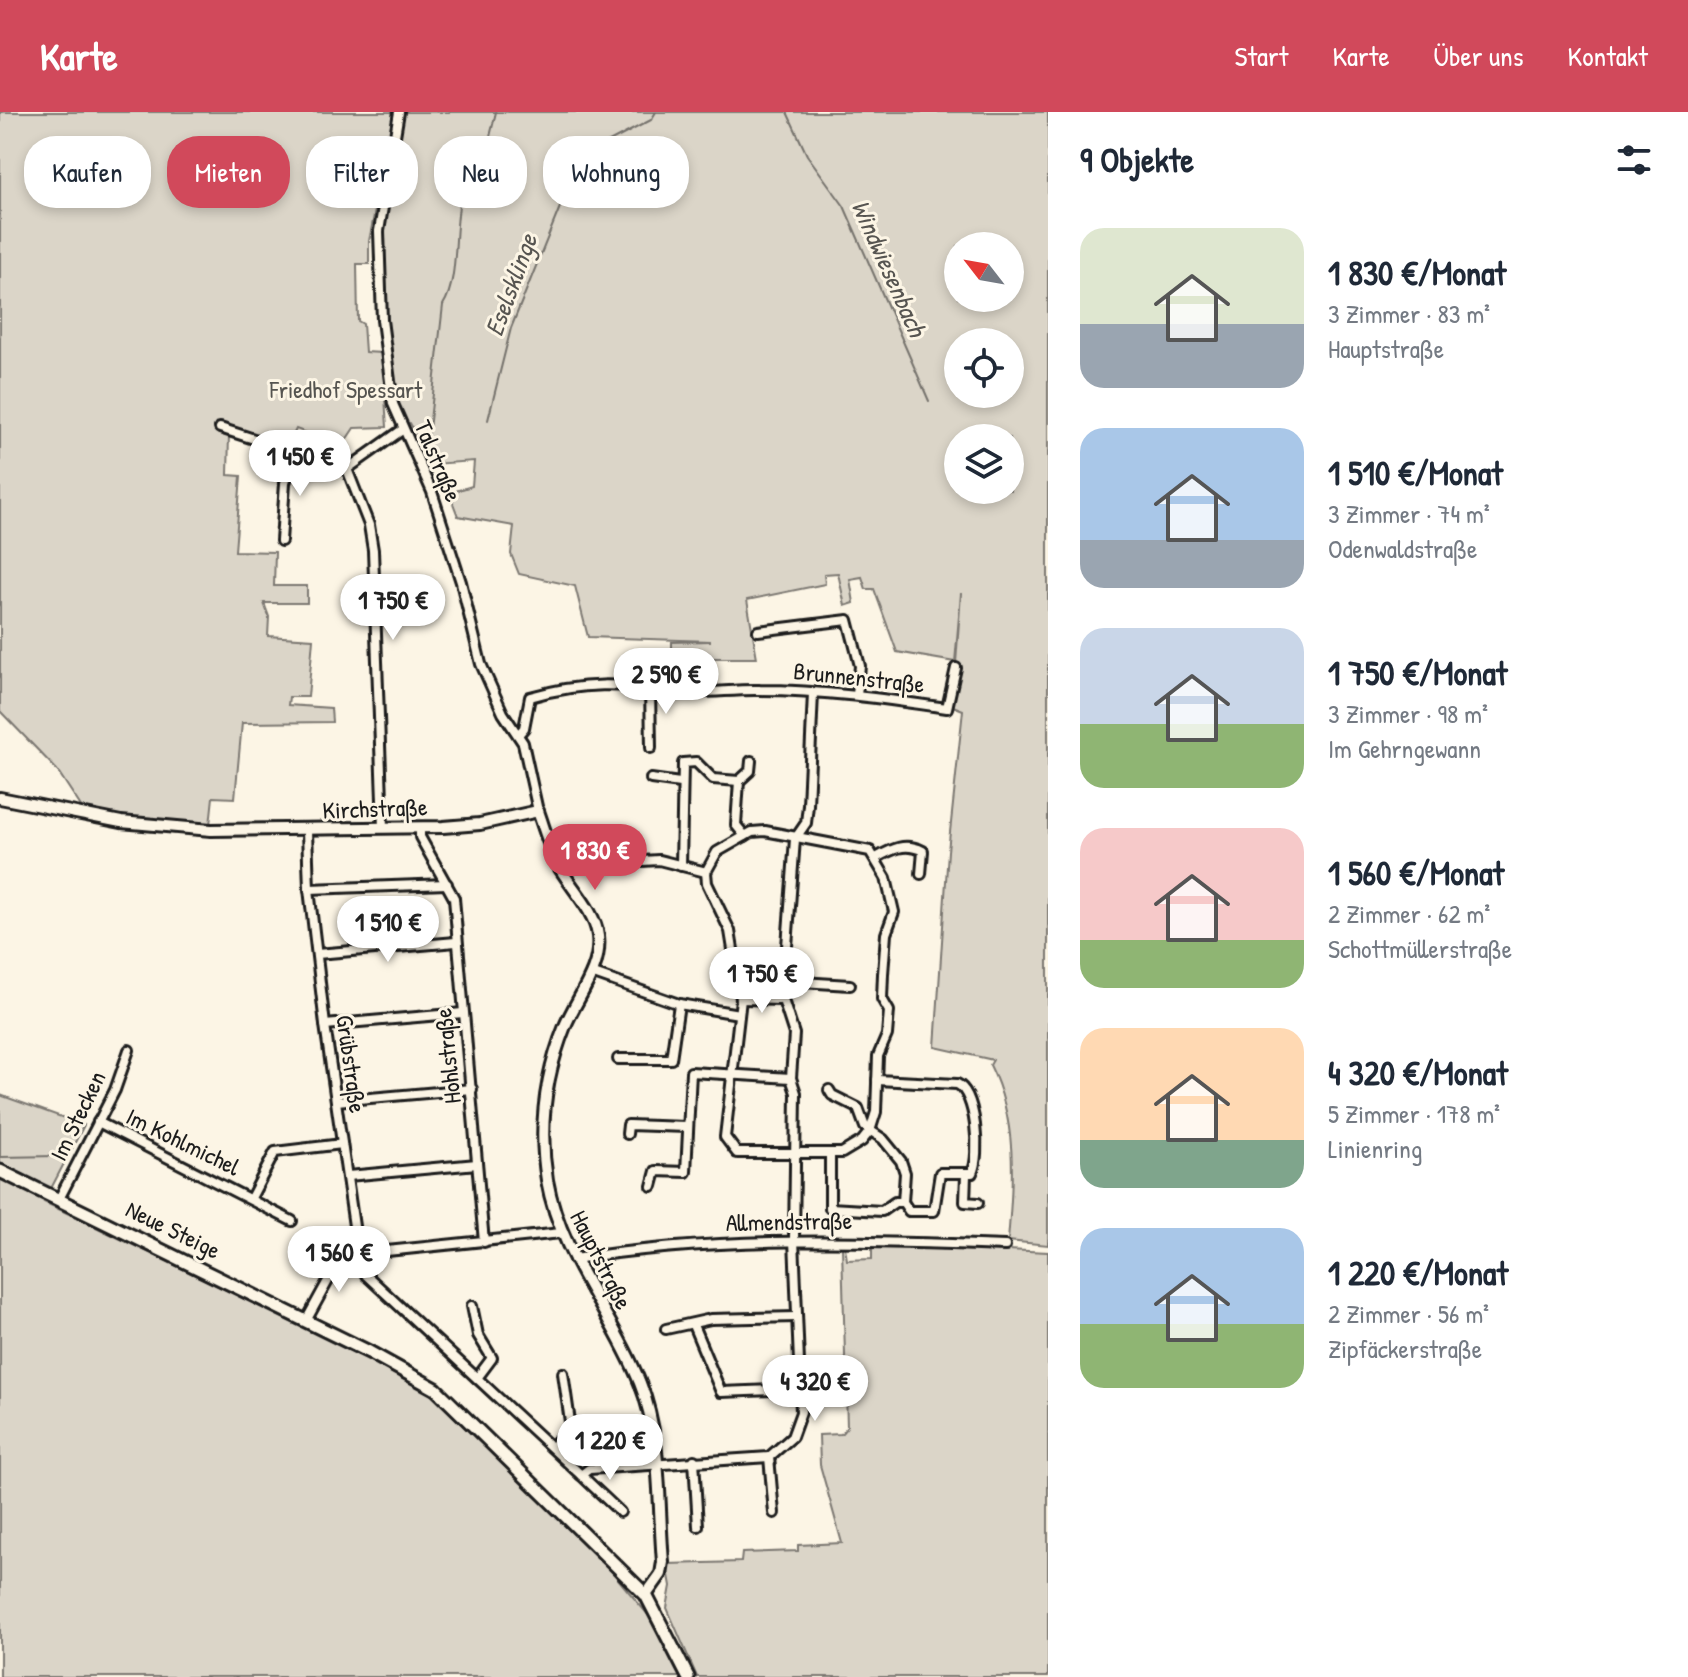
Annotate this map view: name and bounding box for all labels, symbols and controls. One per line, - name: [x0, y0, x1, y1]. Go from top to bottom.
- text: Karte: [40, 30, 118, 82]
- text: Start: [1235, 37, 1288, 75]
- text: Karte: [1332, 37, 1390, 75]
- text: Über uns: [1434, 37, 1524, 75]
- text: Kontakt: [1568, 37, 1648, 75]
- chip: Kaufen: [24, 136, 151, 208]
- chip: Mieten: [167, 136, 290, 208]
- chip: Filter: [306, 136, 418, 208]
- chip: Neu: [434, 136, 527, 208]
- chip: Wohnung: [543, 136, 689, 208]
- text: 9 Objekte: [1080, 137, 1194, 183]
- icon: filters: [1612, 138, 1656, 182]
- water label: Windwiesenbach: [844, 194, 936, 343]
- water label: Eselsklinge: [476, 228, 547, 341]
- north arrow: [944, 232, 1024, 312]
- map controls: [944, 232, 1024, 504]
- text: 1 830 €/Monat: [1328, 250, 1506, 296]
- icon: home: [1144, 260, 1240, 356]
- text: 3 Zimmer · 83 m²: [1328, 296, 1490, 331]
- button: locate: [944, 328, 1024, 408]
- text: Hauptstraße: [1328, 331, 1444, 366]
- park label: Friedhof Spessart: [269, 373, 423, 405]
- street label: Talstraße: [408, 415, 471, 507]
- button: layers: [944, 424, 1024, 504]
- pin: 1 450 €: [226, 430, 374, 498]
- text: 1 450 €: [267, 438, 333, 473]
- text: 1 510 €/Monat: [1328, 450, 1503, 496]
- icon: home: [1144, 460, 1240, 556]
- text: 3 Zimmer · 74 m²: [1328, 496, 1490, 531]
- text: Odenwaldstraße: [1328, 531, 1477, 566]
- pin: 1 750 €: [319, 574, 467, 642]
- text: 1 750 €: [358, 582, 428, 617]
- pin: 2 590 €: [592, 648, 740, 716]
- text: 1 750 €/Monat: [1328, 650, 1508, 696]
- street label: Brunnenstraße: [792, 654, 927, 700]
- text: 2 590 €: [632, 656, 700, 691]
- icon: home: [1144, 660, 1240, 756]
- text: 3 Zimmer · 98 m²: [1328, 696, 1488, 731]
- text: Im Gehrngewann: [1328, 731, 1481, 766]
- street label: Kirchstraße: [322, 790, 428, 826]
- pin: 1 830 €: [521, 824, 669, 892]
- text: 1 830 €: [561, 832, 629, 867]
- text: 1 560 €/Monat: [1328, 850, 1504, 896]
- icon: home: [1144, 860, 1240, 956]
- pin: 1 510 €: [314, 896, 462, 964]
- text: 2 Zimmer · 62 m²: [1328, 896, 1490, 931]
- text: 1 510 €: [355, 904, 421, 939]
- text: Schottmüllerstraße: [1328, 931, 1512, 966]
- pin: 1 750 €: [688, 947, 836, 1015]
- text: 1 750 €: [727, 955, 797, 990]
- street label: Hohlstraße: [426, 1006, 468, 1105]
- street label: Grübstraße: [329, 1013, 375, 1115]
- text: 4 320 €/Monat: [1328, 1050, 1508, 1096]
- icon: home: [1144, 1060, 1240, 1156]
- street label: Im Stecken: [42, 1065, 113, 1166]
- text: 5 Zimmer · 178 m²: [1328, 1096, 1500, 1131]
- street label: Im Kohlmichel: [121, 1100, 246, 1183]
- text: Linienring: [1328, 1131, 1422, 1166]
- street label: Neue Steige: [121, 1192, 226, 1266]
- street label: Allmendstraße: [725, 1204, 853, 1238]
- street label: Hauptstraße: [563, 1205, 641, 1315]
- pin: 1 560 €: [265, 1226, 413, 1294]
- text: 1 560 €: [306, 1234, 372, 1269]
- text: 1 220 €/Monat: [1328, 1250, 1508, 1296]
- icon: home: [1144, 1260, 1240, 1356]
- text: 2 Zimmer · 56 m²: [1328, 1296, 1489, 1331]
- text: Zipfäckerstraße: [1328, 1331, 1482, 1366]
- pin: 4 320 €: [741, 1355, 889, 1423]
- text: 4 320 €: [780, 1363, 850, 1398]
- pin: 1 220 €: [536, 1414, 684, 1482]
- text: 1 220 €: [575, 1422, 645, 1457]

